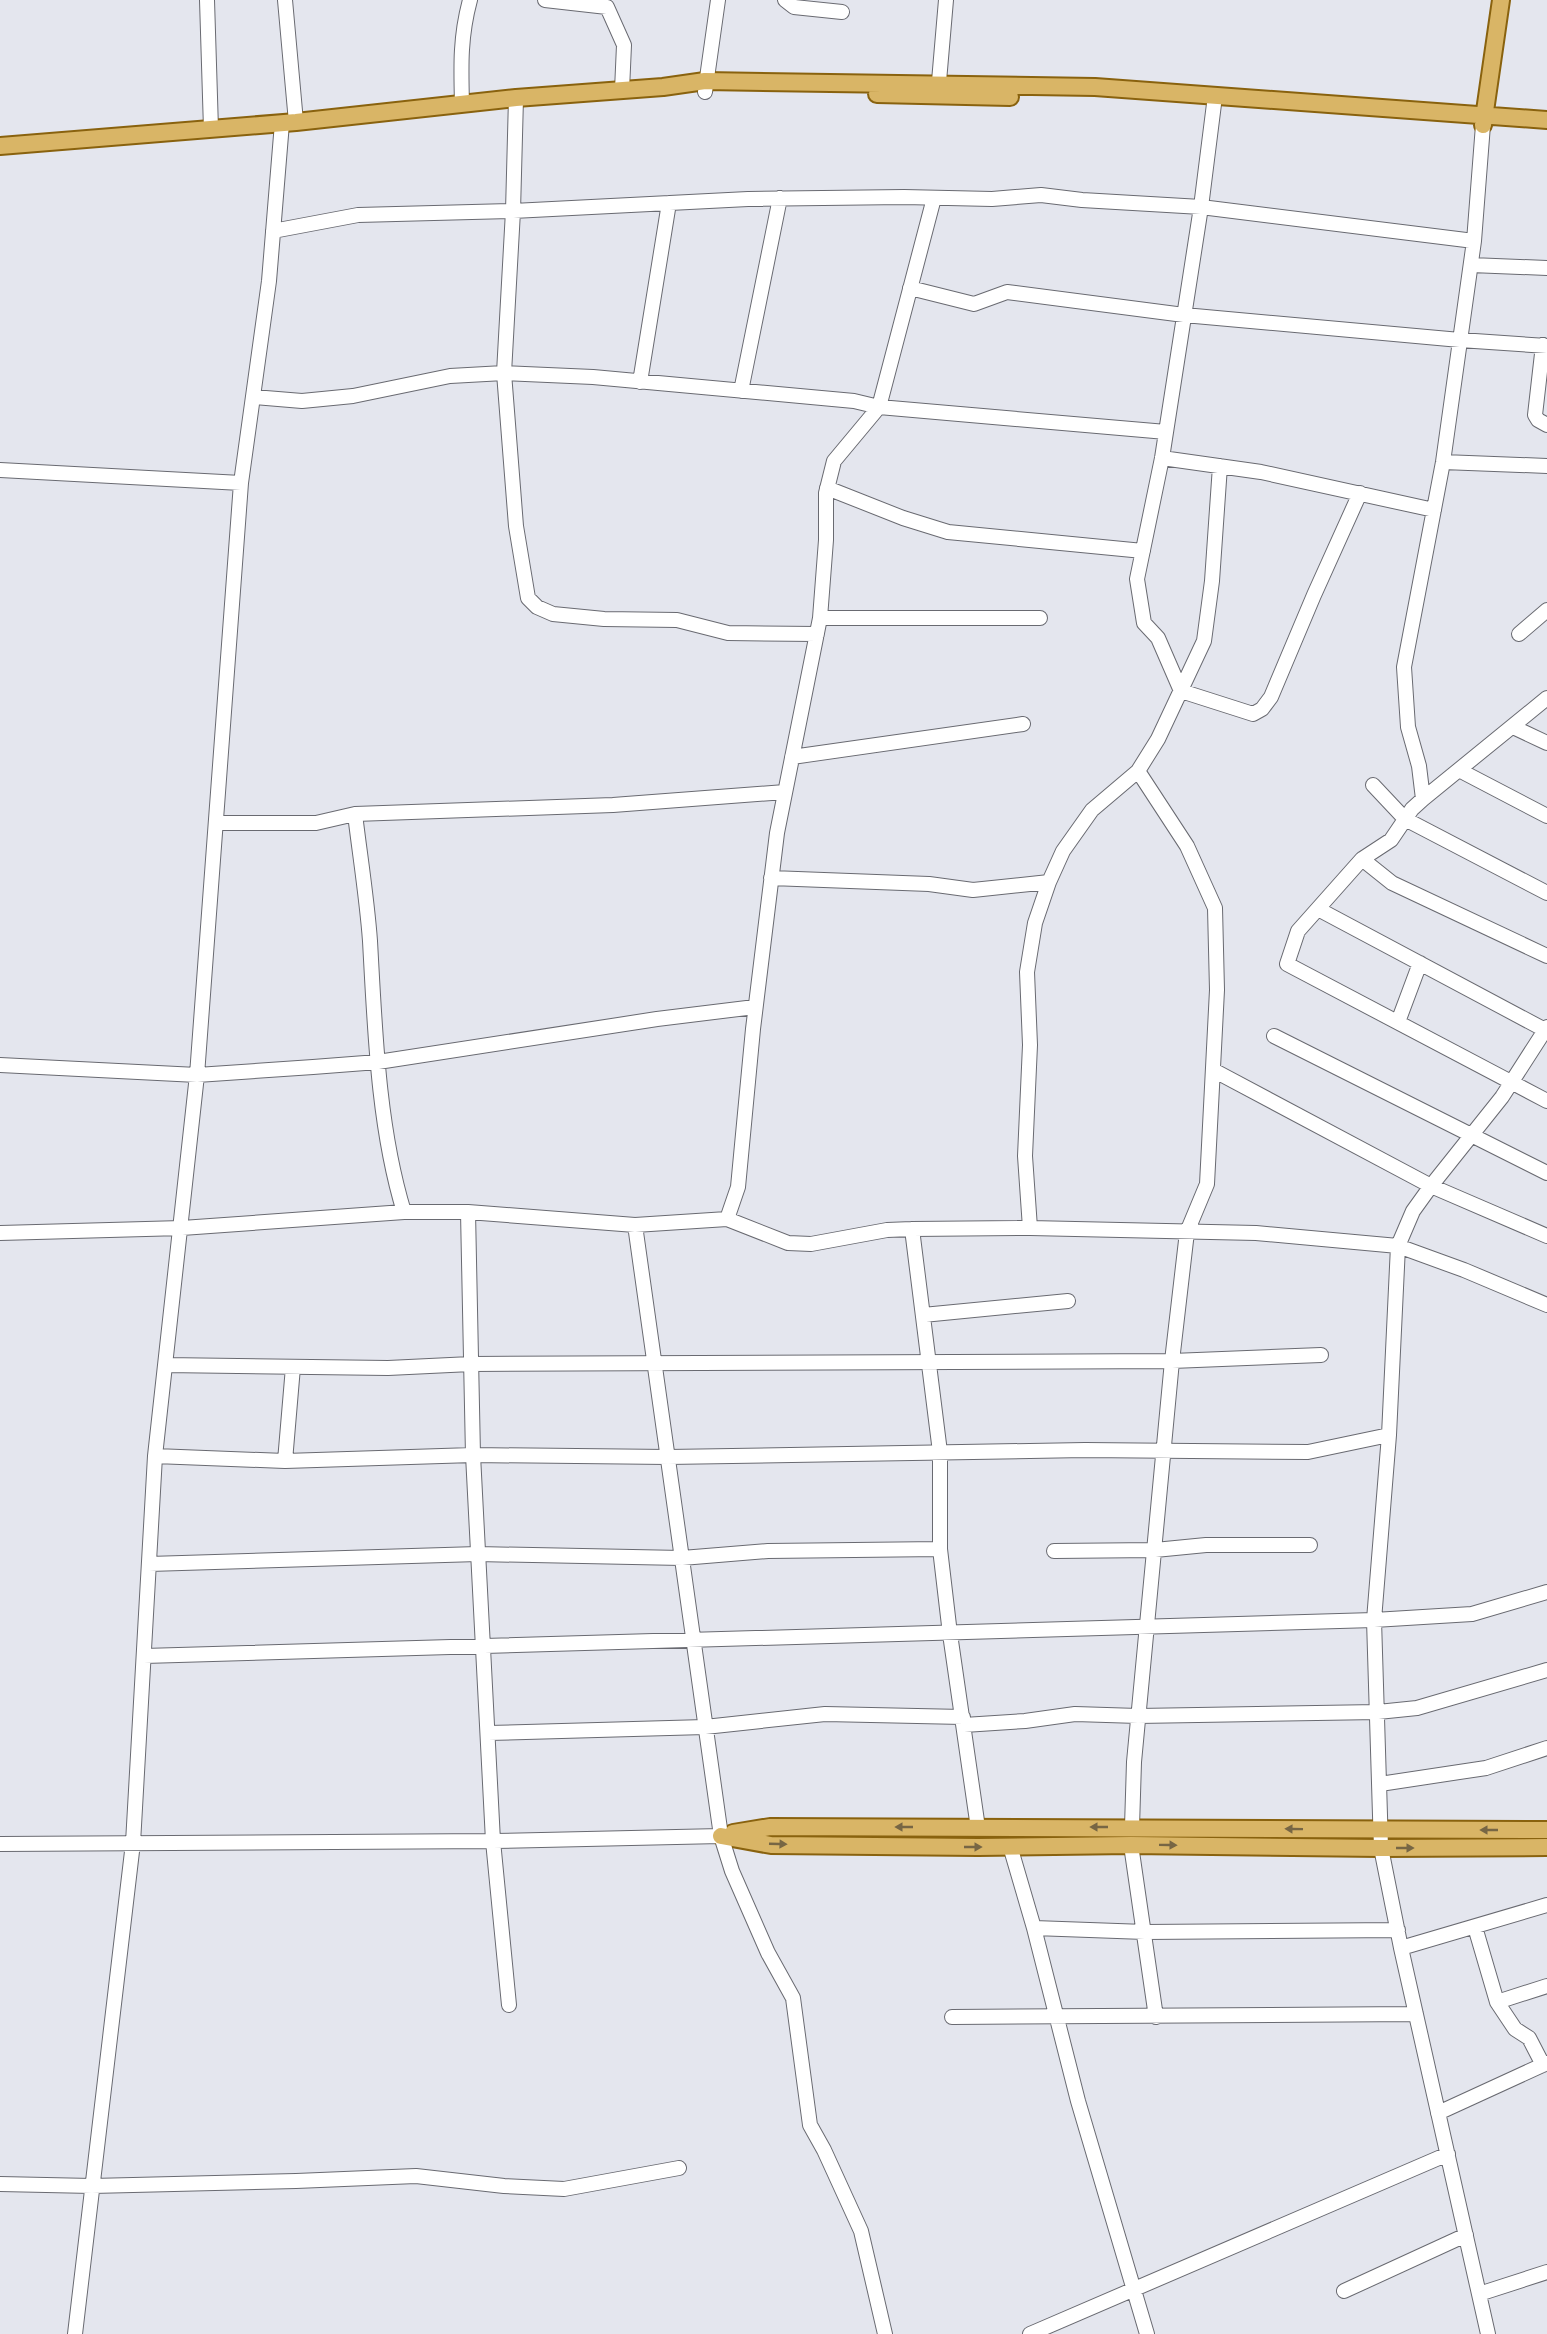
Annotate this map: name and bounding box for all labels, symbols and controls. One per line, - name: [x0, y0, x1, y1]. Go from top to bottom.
- one-way arrow: [894, 1822, 913, 1832]
- one-way arrow: [1089, 1822, 1108, 1832]
- one-way arrow: [1284, 1824, 1303, 1834]
- one-way arrow: [1479, 1825, 1498, 1835]
- one-way arrow: [769, 1840, 788, 1849]
- one-way arrow: [1159, 1840, 1178, 1850]
- one-way arrow: [964, 1842, 983, 1852]
- one-way arrow: [1396, 1843, 1415, 1853]

